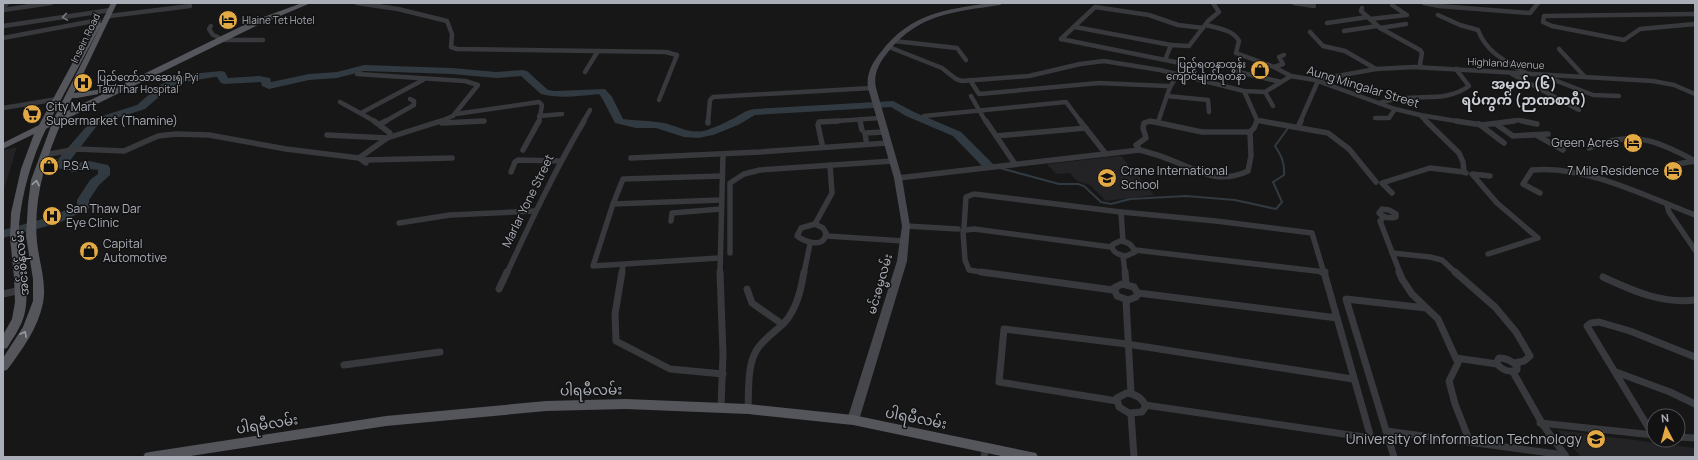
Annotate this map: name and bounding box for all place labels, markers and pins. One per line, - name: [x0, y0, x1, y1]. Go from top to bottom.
- hotel icon: Hlaine Tet Hotel: [217, 9, 239, 31]
- place label: Hlaine Tet Hotel: [242, 13, 315, 27]
- place label: ပြည့်ရတနာထွန်း ကျောင်မျက်ရတနာ: [1166, 57, 1246, 85]
- shop icon: ပြည့်ရတနာထွန်း ကျောင်မျက်ရတနာ: [1249, 59, 1271, 81]
- place label: ပြည်တော်သာဆေးရုံ Pyi Taw Thar Hospital: [97, 70, 198, 96]
- hospital icon: ပြည်တော်သာဆေးရုံ Pyi Taw Thar Hospital: [72, 72, 94, 94]
- place label: City Mart Supermarket (Thamine): [46, 98, 178, 129]
- supermarket icon: City Mart Supermarket (Thamine): [21, 103, 43, 125]
- hotel icon: Green Acres: [1622, 132, 1644, 154]
- place label: Green Acres: [1551, 134, 1619, 151]
- shop icon: P.S.A: [38, 155, 60, 177]
- place label: P.S.A: [63, 157, 90, 174]
- hotel icon: 7 Mile Residence: [1662, 160, 1684, 182]
- place label: Crane International School: [1121, 162, 1228, 193]
- place label: 7 Mile Residence: [1567, 162, 1659, 179]
- school or university icon: Crane International School: [1096, 167, 1118, 189]
- place label: San Thaw Dar Eye Clinic: [66, 200, 142, 231]
- hospital icon: San Thaw Dar Eye Clinic: [41, 205, 63, 227]
- place label: Capital Automotive: [103, 235, 167, 266]
- shop icon: Capital Automotive: [78, 240, 100, 262]
- school or university icon: University of Information Technology: [1585, 428, 1607, 450]
- place label: University of Information Technology: [1346, 429, 1583, 448]

